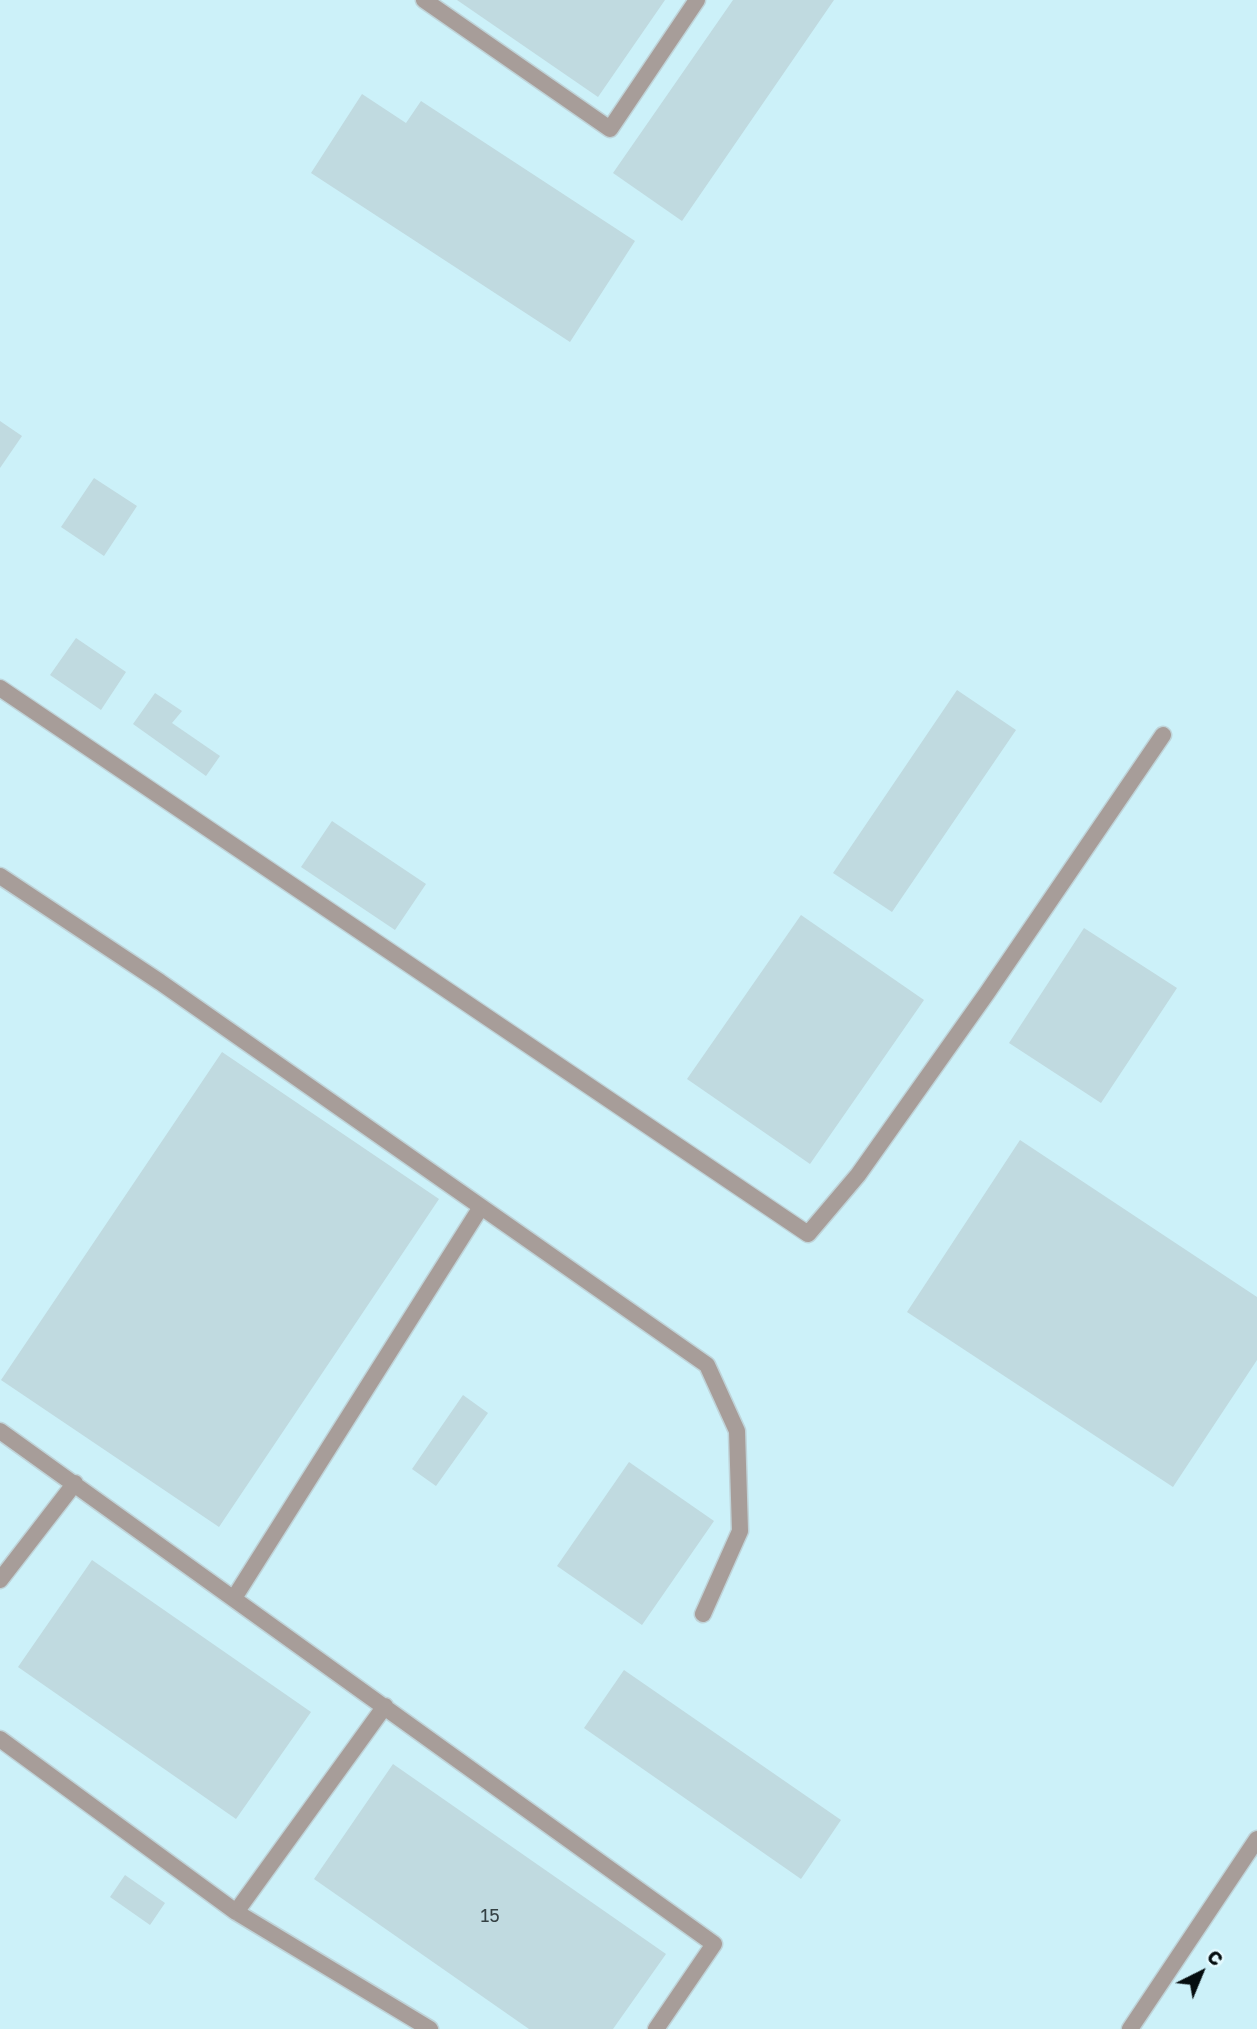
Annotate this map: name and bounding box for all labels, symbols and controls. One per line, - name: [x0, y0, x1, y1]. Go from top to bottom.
- house number: 15: [480, 1905, 500, 1927]
- north arrow: [1166, 1938, 1236, 2008]
- text: С: [1203, 1944, 1228, 1970]

